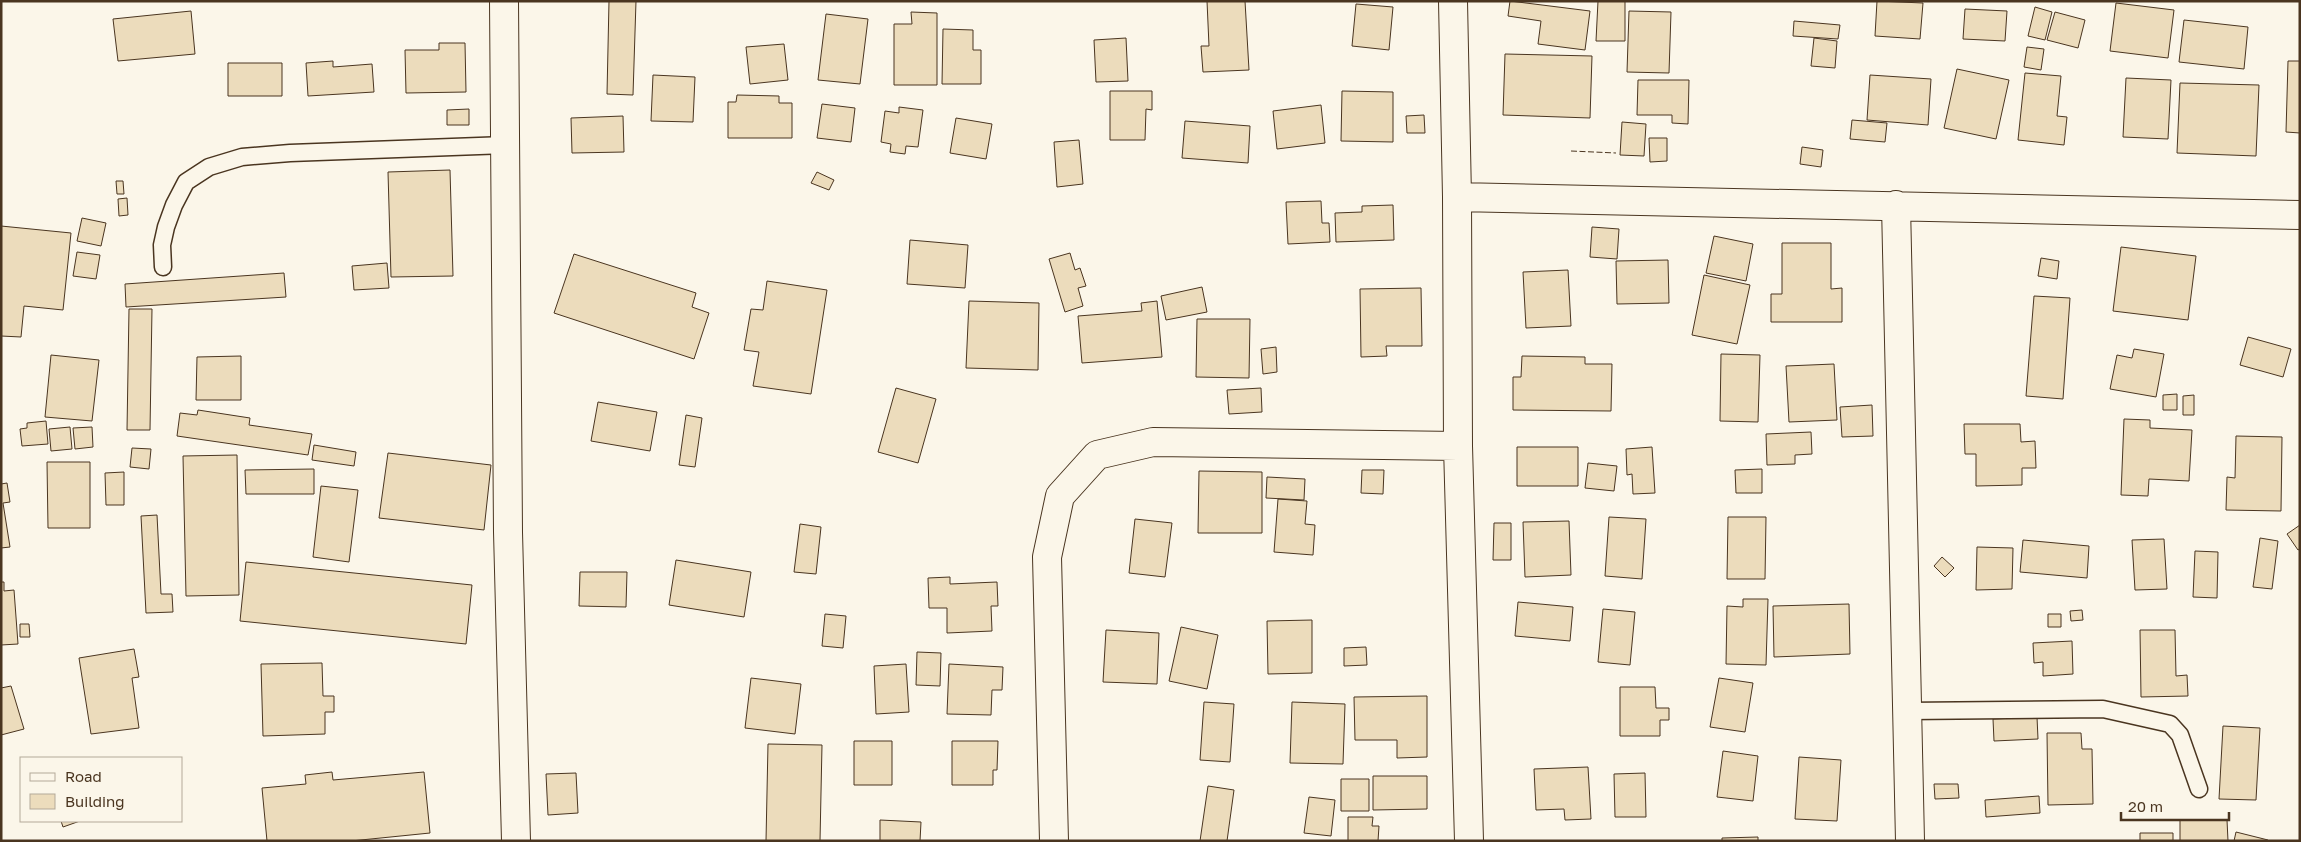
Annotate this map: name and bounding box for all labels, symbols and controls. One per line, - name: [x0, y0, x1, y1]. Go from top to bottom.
- legend: [20, 757, 182, 822]
- text: Road: [65, 767, 102, 785]
- scale bar: [2121, 790, 2228, 822]
- text: Building: [65, 792, 125, 810]
- text: 20 m: [2128, 797, 2163, 815]

